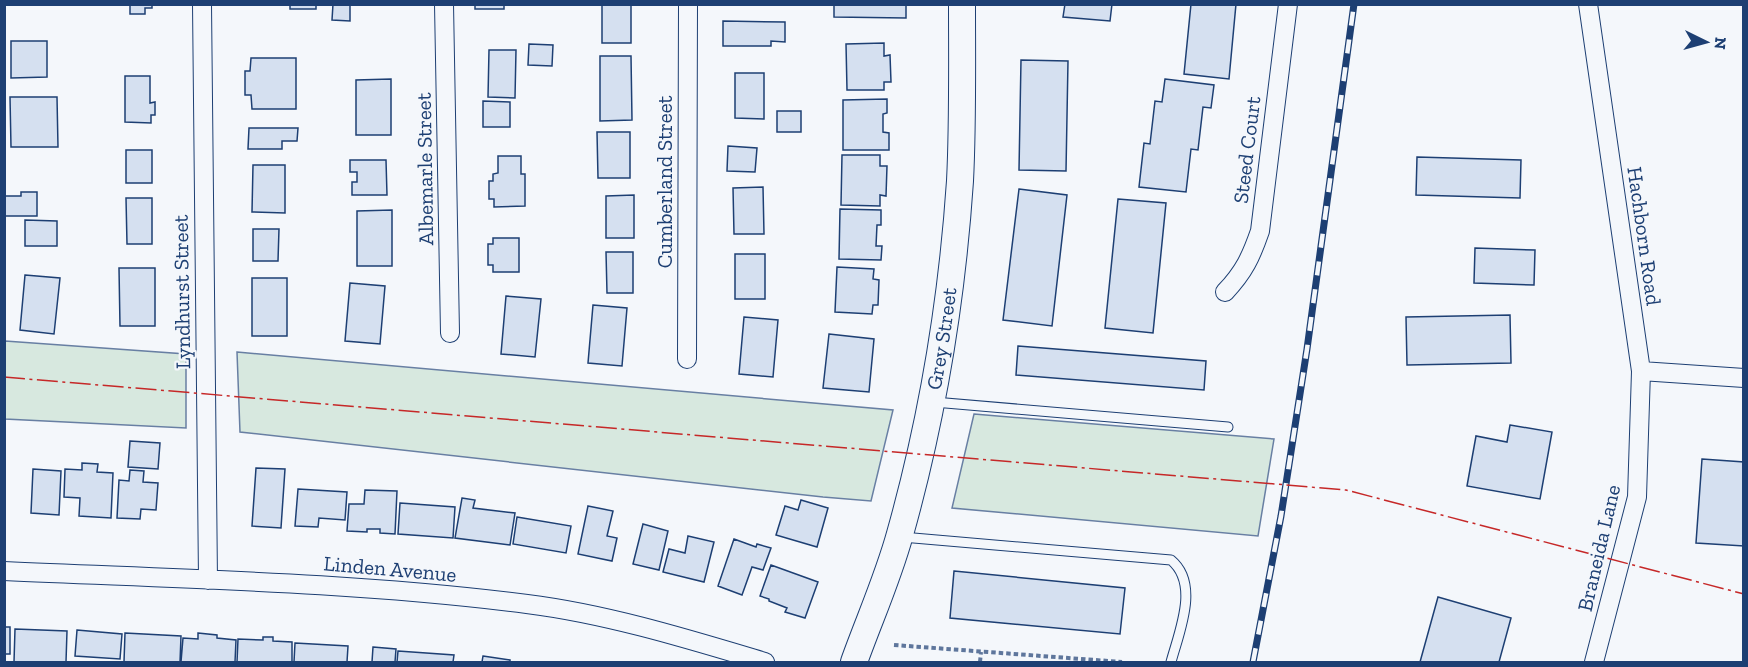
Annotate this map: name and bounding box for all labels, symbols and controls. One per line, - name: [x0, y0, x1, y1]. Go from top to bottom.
- north arrow: [1676, 12, 1736, 72]
- text: N: [1710, 36, 1730, 50]
- street label: Albemarle Street: [411, 92, 438, 246]
- street label: Cumberland Street: [652, 95, 677, 268]
- street label: Steed Court: [1228, 95, 1266, 205]
- street label: Hachborn Road: [1622, 165, 1667, 307]
- street label: Lyndhurst Street: [168, 214, 195, 369]
- street label: Grey Street: [921, 286, 962, 392]
- street label: Braneida Lane: [1572, 482, 1625, 614]
- street label: Linden Avenue: [322, 550, 458, 587]

